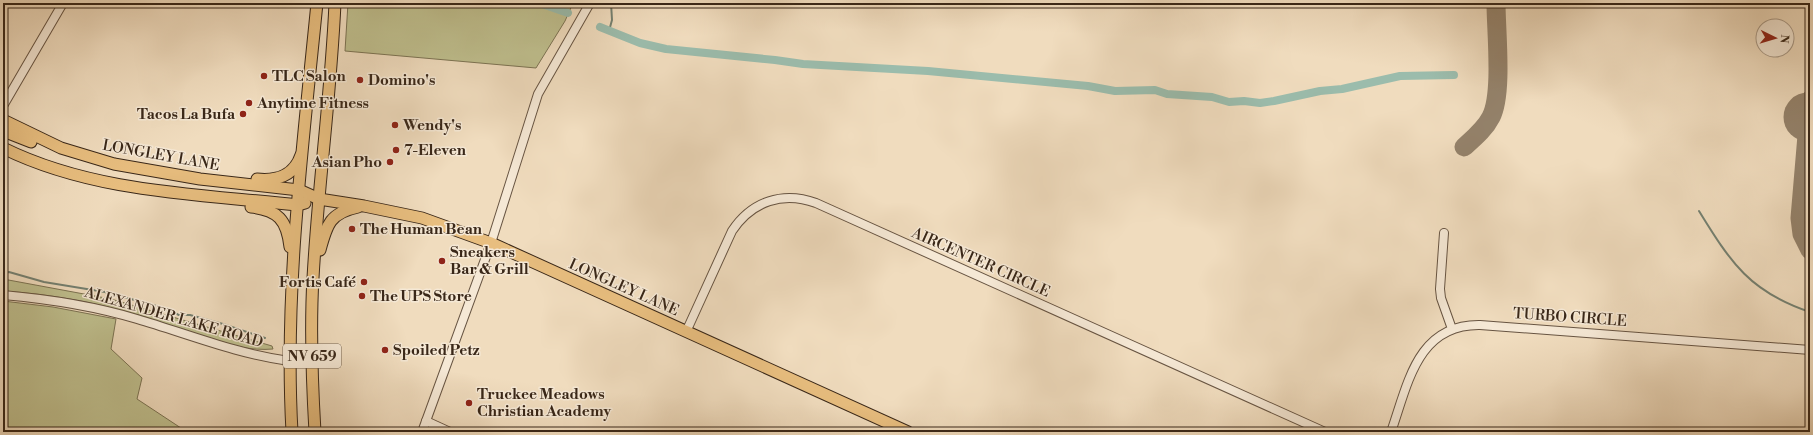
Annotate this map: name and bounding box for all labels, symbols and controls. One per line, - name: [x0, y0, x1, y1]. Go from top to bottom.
- north arrow: [1755, 18, 1795, 58]
- text: N: [1777, 34, 1791, 44]
- place label: TLC Salon: [272, 67, 347, 86]
- marker: TLC Salon: [259, 71, 269, 81]
- place label: Domino's: [368, 71, 435, 90]
- marker: Domino's: [355, 75, 365, 85]
- place label: Anytime Fitness: [256, 94, 369, 113]
- marker: Anytime Fitness: [244, 98, 254, 108]
- place label: Tacos La Bufa: [137, 105, 236, 124]
- marker: Tacos La Bufa: [238, 109, 248, 119]
- place label: Wendy's: [402, 116, 461, 135]
- marker: Wendy's: [390, 120, 400, 130]
- street label: LONGLEY LANE: [101, 136, 221, 175]
- place label: 7-Eleven: [404, 141, 467, 160]
- marker: 7-Eleven: [391, 145, 401, 155]
- place label: Asian Pho: [311, 153, 382, 172]
- marker: Asian Pho: [385, 157, 395, 167]
- place label: The Human Bean: [360, 220, 483, 239]
- street label: AIRCENTER CIRCLE: [908, 223, 1053, 301]
- marker: The Human Bean: [347, 224, 357, 234]
- place label: Sneakers Bar & Grill: [450, 243, 529, 279]
- street label: LONGLEY LANE: [566, 255, 682, 320]
- marker: Sneakers Bar & Grill: [437, 256, 447, 266]
- place label: Fortis Café: [279, 273, 356, 292]
- marker: Fortis Café: [359, 277, 369, 287]
- street label: ALEXANDER LAKE ROAD: [81, 283, 265, 352]
- place label: The UPS Store: [370, 287, 472, 306]
- marker: The UPS Store: [357, 291, 367, 301]
- street label: TURBO CIRCLE: [1512, 304, 1627, 331]
- place label: Spoiled Petz: [393, 341, 480, 360]
- road number: NV 659: [283, 344, 341, 368]
- marker: Spoiled Petz: [380, 345, 390, 355]
- place label: Truckee Meadows Christian Academy: [477, 385, 612, 421]
- marker: Truckee Meadows Christian Academy: [464, 398, 474, 408]

